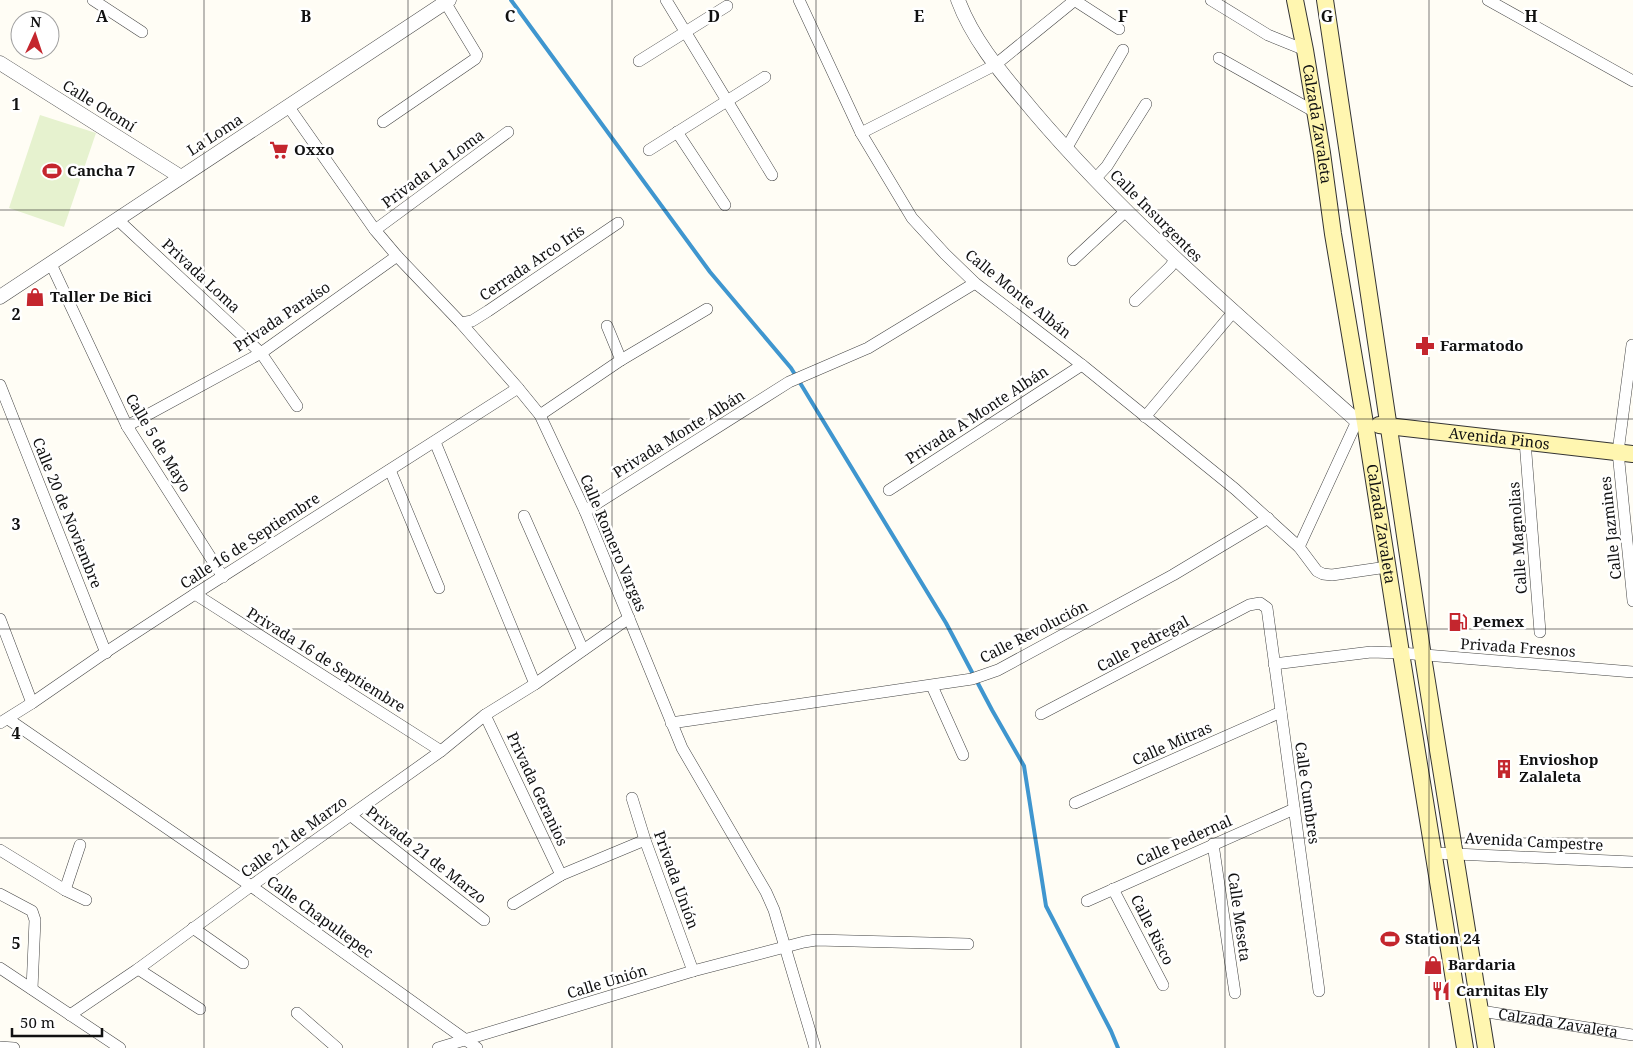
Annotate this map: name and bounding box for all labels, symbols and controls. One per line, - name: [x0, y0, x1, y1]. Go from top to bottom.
- text: A: [96, 5, 109, 27]
- text: B: [301, 5, 312, 27]
- text: C: [505, 5, 516, 27]
- text: D: [708, 5, 720, 27]
- text: E: [914, 5, 924, 27]
- text: F: [1118, 5, 1128, 27]
- text: G: [1321, 5, 1333, 27]
- text: H: [1524, 5, 1538, 27]
- north arrow: [10, 10, 60, 60]
- text: N: [30, 12, 42, 31]
- street label: Calzada Zavaleta: [1298, 63, 1337, 185]
- street label: Calle Otomí: [59, 75, 140, 136]
- text: 1: [11, 93, 21, 115]
- street label: La Loma: [183, 109, 246, 160]
- street label: Privada La Loma: [377, 124, 488, 212]
- supermarket icon: Oxxo: [268, 139, 290, 161]
- place label: Oxxo: [294, 139, 334, 159]
- sports icon: Cancha 7: [41, 160, 63, 182]
- place label: Cancha 7: [67, 160, 135, 180]
- street label: Calle Insurgentes: [1106, 165, 1208, 266]
- street label: Cerrada Arco Iris: [475, 219, 588, 305]
- street label: Privada Loma: [158, 234, 245, 317]
- street label: Calle Monte Albán: [961, 244, 1076, 342]
- street label: Privada Paraíso: [229, 276, 334, 356]
- shop icon: Taller De Bici: [24, 286, 46, 308]
- place label: Taller De Bici: [50, 286, 152, 306]
- text: 2: [11, 303, 21, 325]
- pharmacy icon: Farmatodo: [1414, 335, 1436, 357]
- place label: Farmatodo: [1440, 335, 1524, 355]
- street label: Privada A Monte Albán: [901, 360, 1052, 468]
- street label: Privada Monte Albán: [609, 384, 748, 482]
- street label: Calle 5 de Mayo: [122, 389, 196, 495]
- street label: Avenida Pinos: [1448, 422, 1551, 453]
- street label: Calle 20 de Noviembre: [29, 434, 107, 591]
- street label: Calzada Zavaleta: [1363, 463, 1401, 585]
- street label: Calle Romero Vargas: [576, 471, 652, 614]
- street label: Calle Jazmines: [1595, 475, 1625, 581]
- street label: Calle Magnolias: [1503, 481, 1531, 595]
- street label: Calle 16 de Septiembre: [176, 487, 323, 593]
- text: 3: [11, 513, 21, 535]
- street label: Calle Revolución: [976, 595, 1091, 667]
- street label: Privada 16 de Septiembre: [243, 602, 410, 716]
- street label: Calle Pedregal: [1093, 610, 1192, 676]
- fuel station icon: Pemex: [1447, 611, 1469, 633]
- place label: Pemex: [1473, 611, 1525, 631]
- street label: Privada Fresnos: [1460, 633, 1577, 661]
- street label: Calle Mitras: [1129, 717, 1215, 770]
- text: 4: [11, 722, 21, 744]
- street label: Privada Geranios: [503, 728, 573, 849]
- street label: Calle Cumbres: [1291, 741, 1325, 845]
- place label: Envioshop Zalaleta: [1519, 749, 1599, 786]
- building icon: Envioshop Zalaleta: [1493, 758, 1515, 780]
- street label: Calle 21 de Marzo: [236, 791, 350, 881]
- street label: Privada 21 de Marzo: [362, 801, 491, 907]
- street label: Calle Pedernal: [1132, 810, 1235, 870]
- street label: Avenida Campestre: [1464, 827, 1604, 855]
- street label: Privada Unión: [650, 828, 704, 932]
- street label: Calle Chapultepec: [263, 871, 378, 962]
- street label: Calle Meseta: [1224, 871, 1256, 963]
- street label: Calle Risco: [1127, 891, 1179, 968]
- sports icon: Station 24: [1379, 928, 1401, 950]
- place label: Station 24: [1405, 928, 1481, 948]
- text: 5: [11, 932, 21, 954]
- shop icon: Bardaria: [1422, 954, 1444, 976]
- place label: Bardaria: [1448, 954, 1516, 974]
- street label: Calle Unión: [564, 959, 649, 1003]
- restaurant icon: Carnitas Ely: [1430, 980, 1452, 1002]
- place label: Carnitas Ely: [1456, 980, 1548, 1000]
- street label: Calzada Zavaleta: [1497, 1003, 1619, 1041]
- scale bar: [12, 1006, 102, 1038]
- text: 50 m: [20, 1012, 55, 1032]

